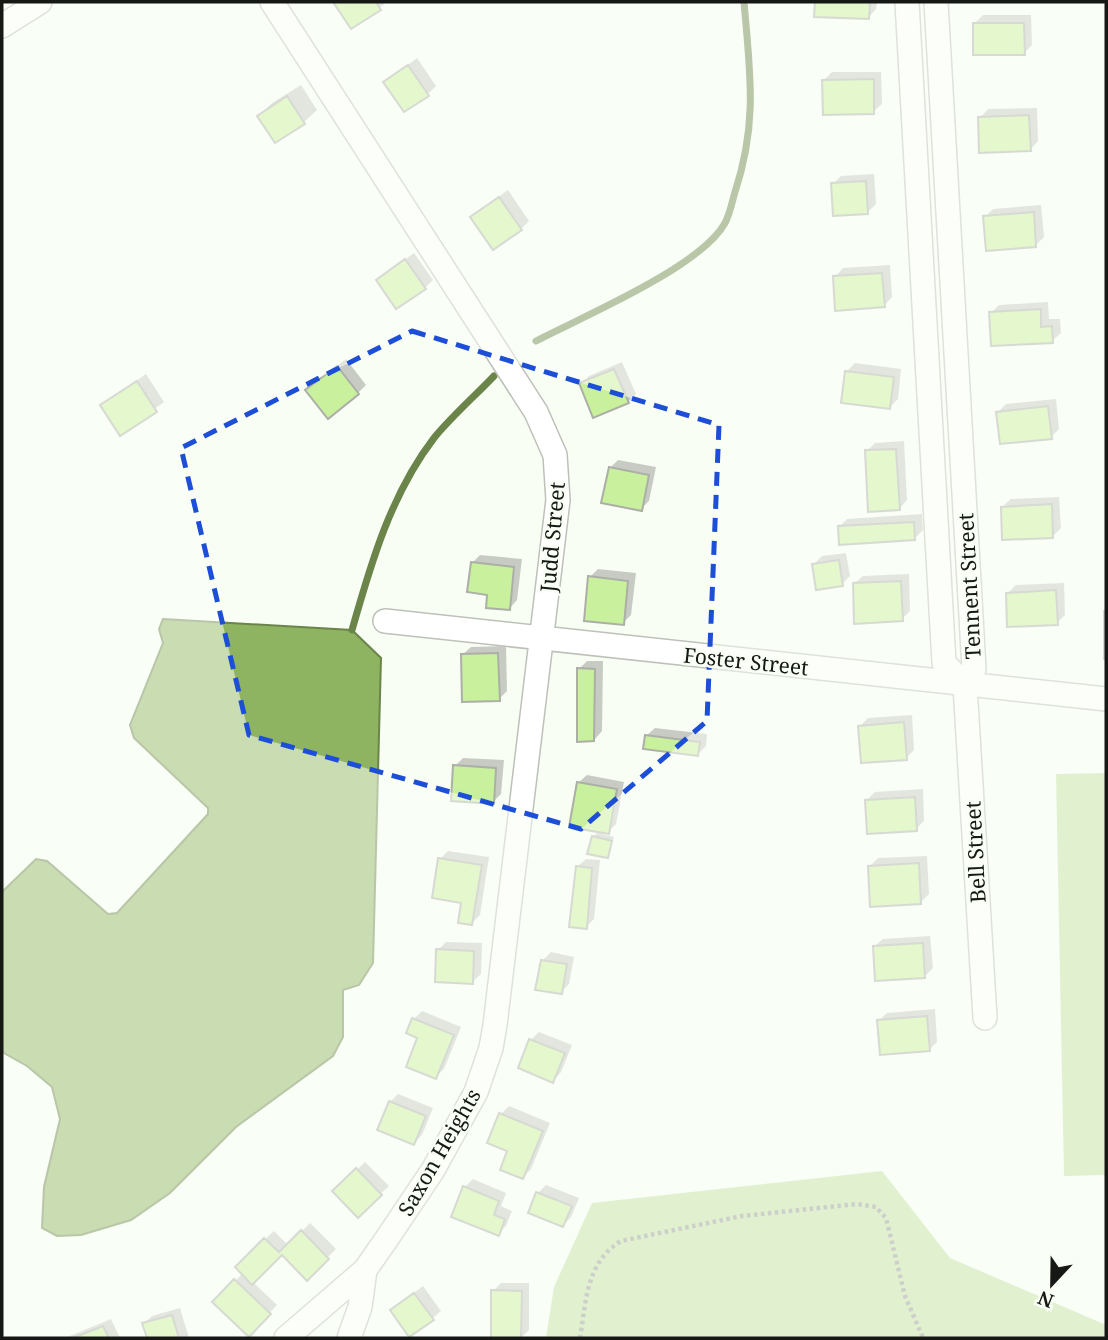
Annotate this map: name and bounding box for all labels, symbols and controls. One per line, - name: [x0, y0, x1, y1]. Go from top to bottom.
- street label: Judd Street: [533, 481, 571, 594]
- street label: Tennent Street: [951, 512, 987, 660]
- street label: Foster Street: [682, 641, 810, 681]
- street label: Bell Street: [958, 800, 992, 904]
- street label: Saxon Heights: [391, 1083, 487, 1221]
- north arrow: [1017, 1249, 1087, 1319]
- text: N: [1034, 1285, 1057, 1315]

